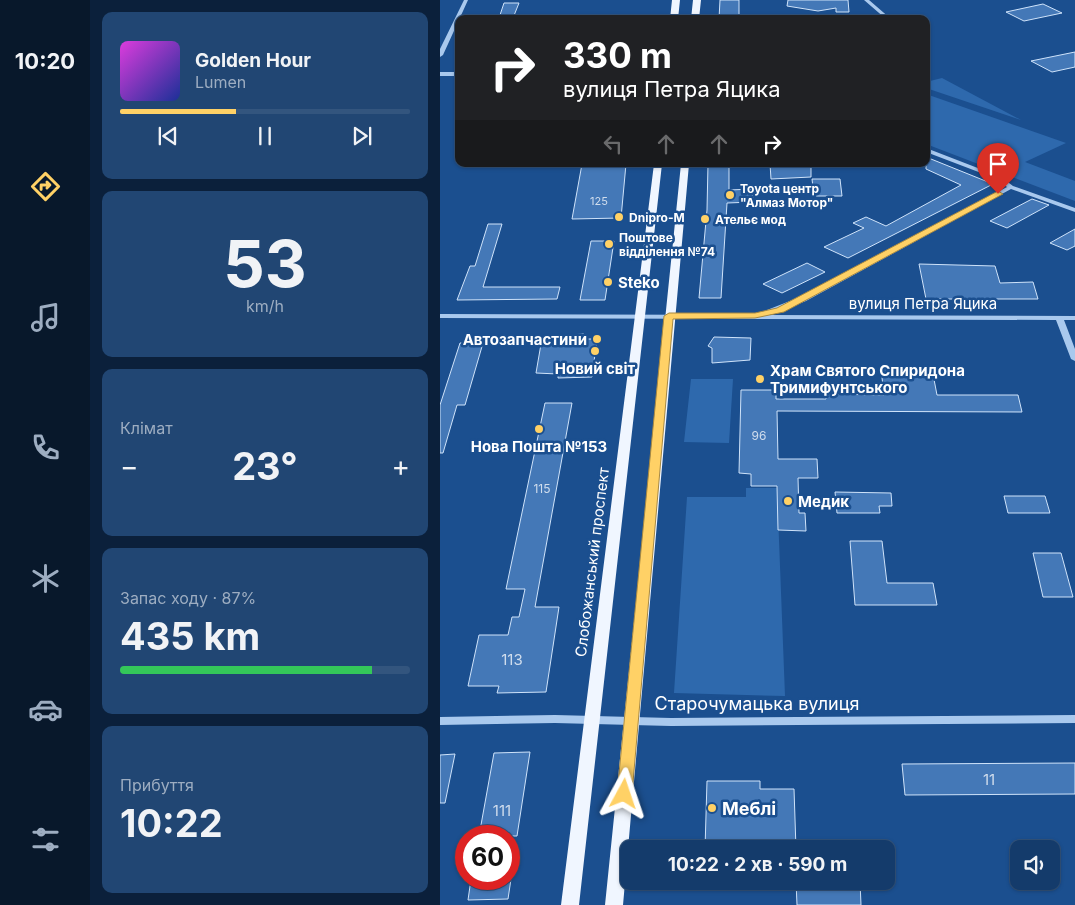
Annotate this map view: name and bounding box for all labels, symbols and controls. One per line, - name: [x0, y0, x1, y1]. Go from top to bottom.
- text: 330 m: [563, 34, 672, 76]
- icon: right: [480, 35, 545, 100]
- text: 10:20: [15, 48, 75, 74]
- text: Golden Hour: [195, 49, 311, 72]
- text: Lumen: [195, 72, 246, 92]
- text: вулиця Петра Яцика: [563, 76, 781, 102]
- icon: previous: [154, 122, 182, 150]
- icon: pause: [251, 122, 279, 150]
- icon: next: [348, 122, 376, 150]
- icon: left: [599, 130, 627, 158]
- icon: ahead: [652, 130, 680, 158]
- icon: ahead: [705, 130, 733, 158]
- icon: right: [758, 130, 786, 158]
- pin: [977, 143, 1019, 194]
- icon: arrive: [984, 150, 1012, 178]
- icon: directions: [28, 169, 63, 204]
- place label: Toyota центр "Алмаз Мотор": [740, 181, 833, 210]
- marker: Toyota центр "Алмаз Мотор": [724, 189, 736, 201]
- house number: 125: [590, 194, 608, 208]
- place label: Dnipro-M: [629, 210, 685, 225]
- marker: Dnipro-M: [613, 211, 625, 223]
- place label: Ательє мод: [715, 212, 786, 227]
- marker: Ательє мод: [699, 213, 711, 225]
- text: 53: [223, 224, 307, 303]
- place label: Поштове відділення №74: [619, 230, 715, 259]
- marker: Поштове відділення №74: [603, 238, 615, 250]
- place label: Steko: [618, 273, 660, 292]
- marker: Steko: [602, 276, 614, 288]
- street label: вулиця Петра Яцика: [849, 294, 997, 313]
- text: km/h: [246, 296, 284, 316]
- icon: music: [28, 300, 63, 335]
- place label: Автозапчастини: [463, 330, 587, 349]
- marker: Автозапчастини: [591, 333, 603, 345]
- marker: Новий світ: [589, 345, 601, 357]
- place label: Новий світ: [555, 359, 636, 378]
- place label: Храм Святого Спиридона Тримифунтського: [770, 361, 965, 397]
- marker: Храм Святого Спиридона Тримифунтського: [754, 373, 766, 385]
- text: Клімат: [120, 418, 173, 438]
- marker: Нова Пошта №153: [533, 423, 545, 435]
- house number: 96: [752, 428, 766, 443]
- icon: phone: [28, 430, 63, 465]
- place label: Нова Пошта №153: [471, 437, 607, 456]
- text: 23°: [232, 443, 298, 489]
- text: −: [120, 449, 139, 483]
- text: +: [391, 449, 410, 483]
- street label: Слобожанський проспект: [571, 466, 613, 658]
- house number: 115: [533, 481, 551, 496]
- place label: Медик: [798, 492, 849, 511]
- marker: Медик: [782, 495, 794, 507]
- icon: climate: [28, 561, 63, 596]
- text: Запас ходу · 87%: [120, 588, 256, 608]
- text: 435 km: [120, 613, 260, 659]
- house number: 113: [501, 650, 523, 669]
- icon: car: [28, 692, 63, 727]
- street label: Старочумацька вулиця: [655, 693, 859, 714]
- position arrow: [597, 767, 649, 819]
- house number: 11: [983, 770, 995, 789]
- text: Прибуття: [120, 775, 194, 795]
- place label: Меблі: [722, 798, 776, 819]
- text: 10:22: [120, 800, 223, 846]
- house number: 111: [493, 801, 511, 820]
- marker: Меблі: [706, 802, 718, 814]
- icon: filters: [28, 822, 63, 857]
- speed limit sign: 60: [455, 825, 520, 890]
- map controls: [1010, 840, 1060, 890]
- button: sound: [1010, 840, 1060, 890]
- text: 10:22 · 2 хв · 590 m: [668, 853, 847, 876]

